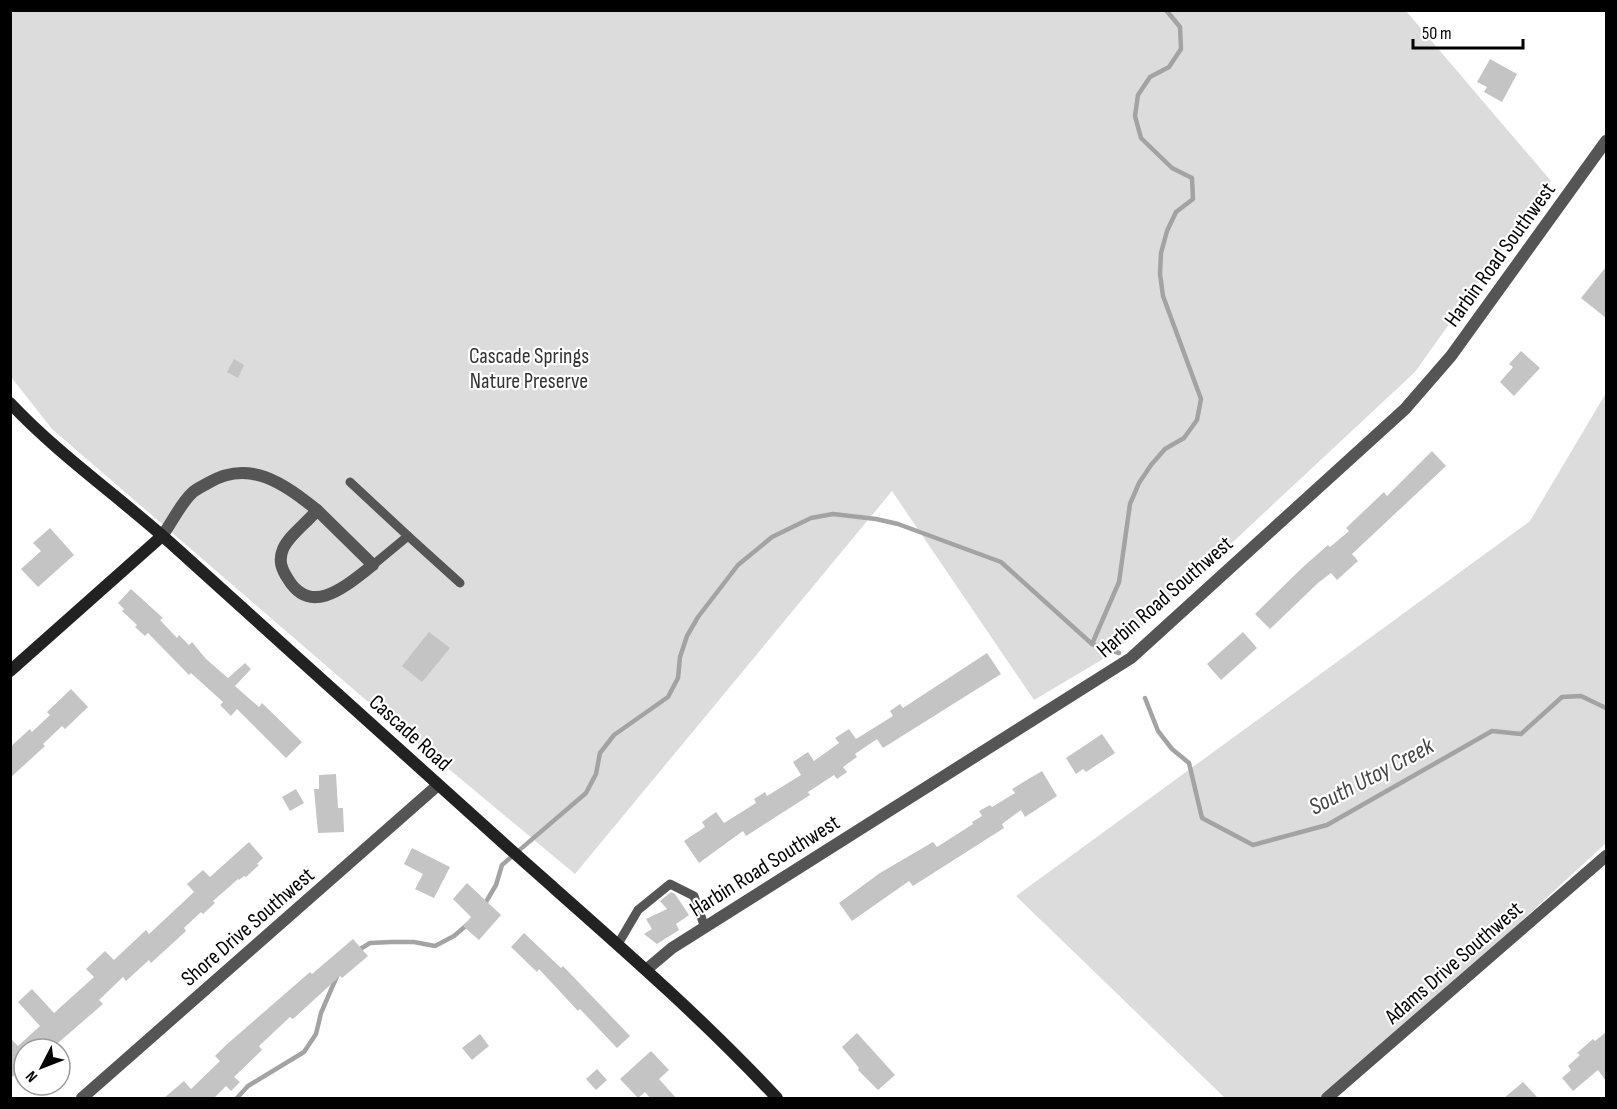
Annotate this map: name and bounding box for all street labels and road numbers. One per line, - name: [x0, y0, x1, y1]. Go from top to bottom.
- street label: Harbin Road Southwest: [1439, 177, 1562, 332]
- street label: Harbin Road Southwest: [1091, 530, 1239, 664]
- street label: Cascade Road: [363, 689, 457, 777]
- street label: Harbin Road Southwest: [685, 809, 845, 923]
- street label: Shore Drive Southwest: [176, 862, 320, 992]
- street label: Adams Drive Southwest: [1379, 896, 1529, 1031]

